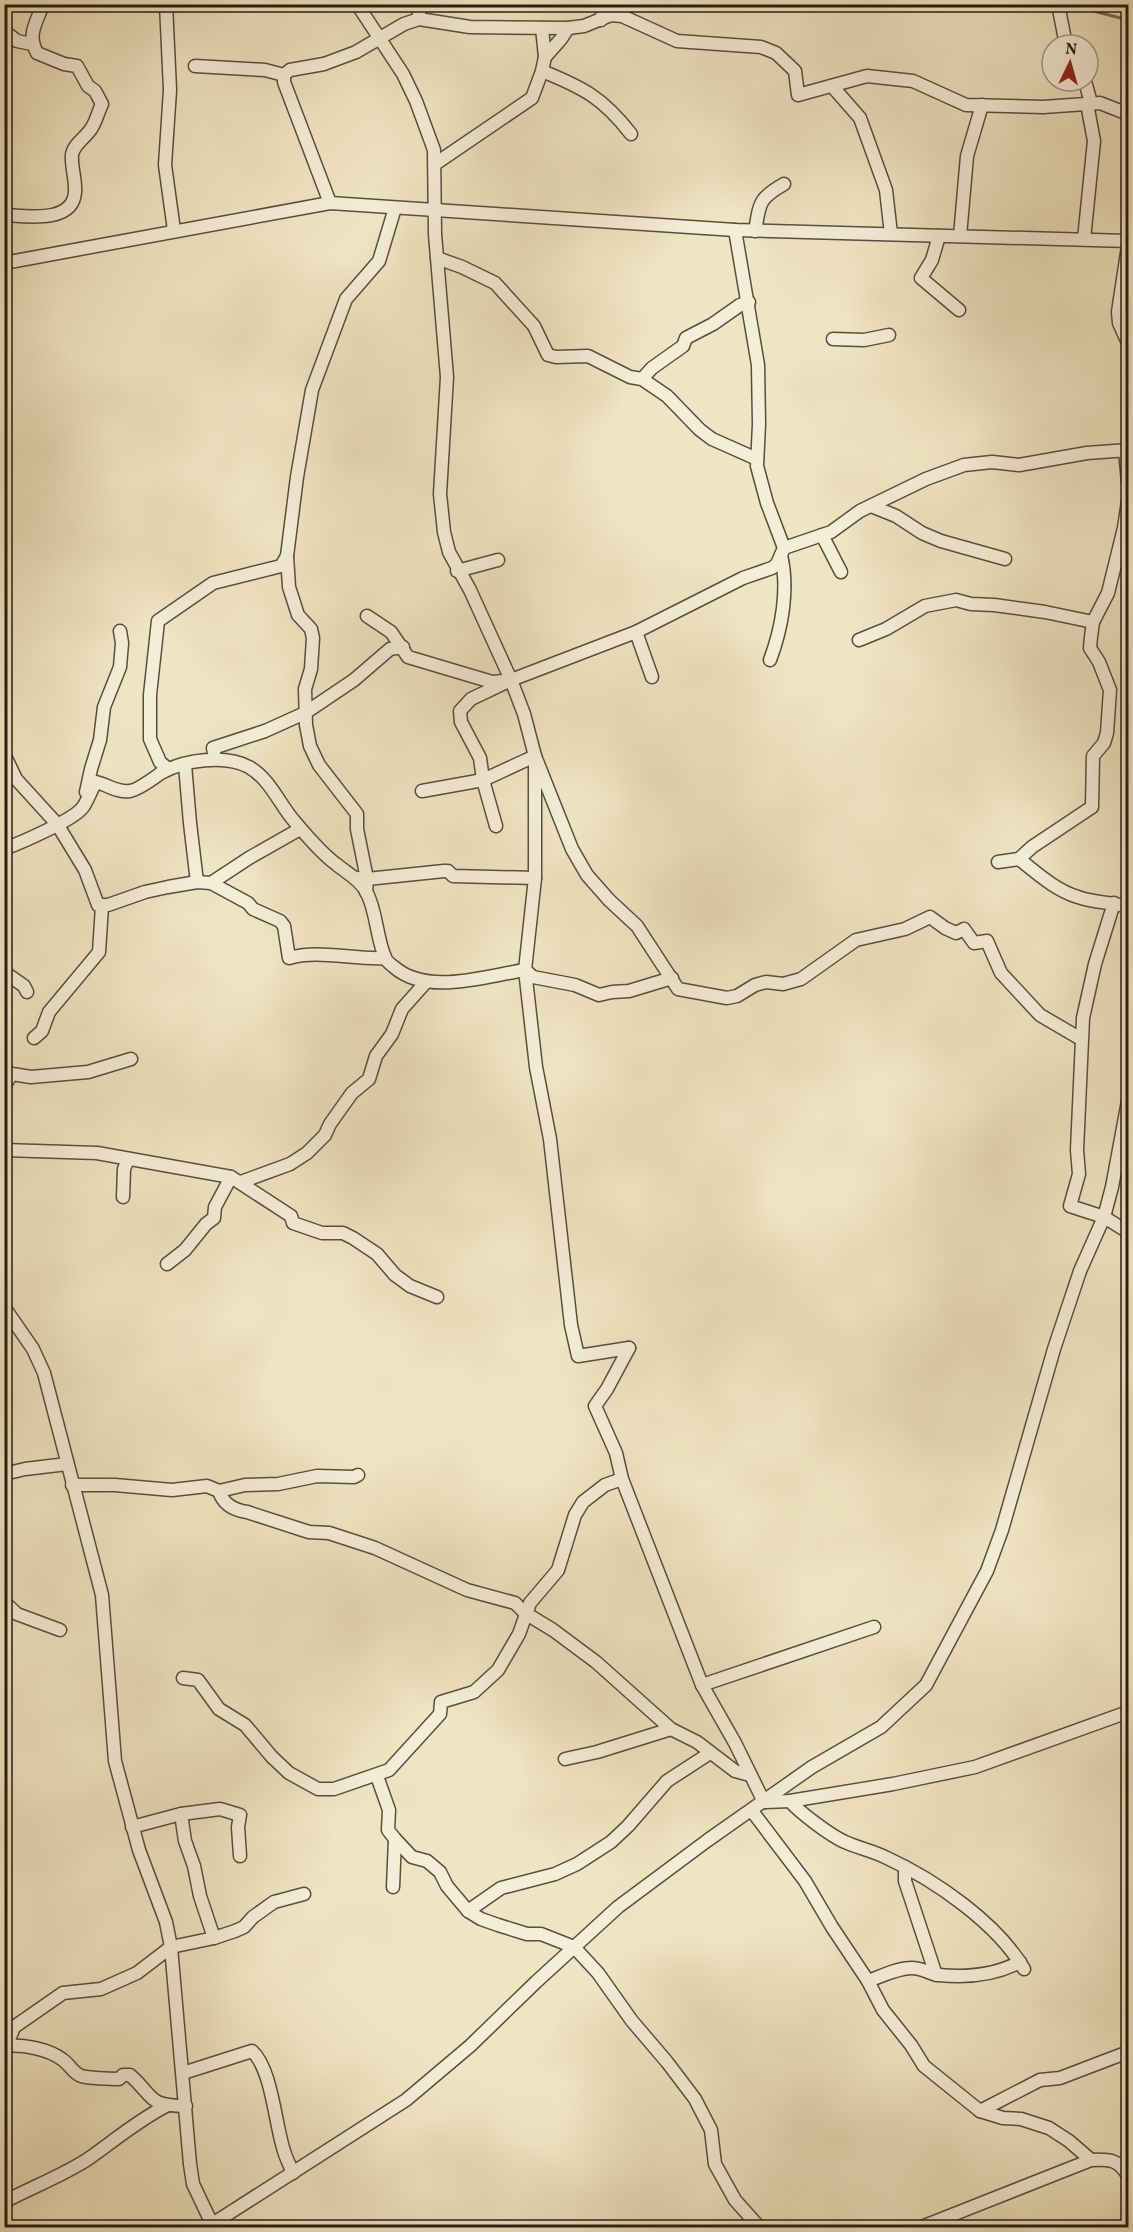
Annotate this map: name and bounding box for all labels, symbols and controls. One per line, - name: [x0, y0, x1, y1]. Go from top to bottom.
- north arrow: [1040, 33, 1100, 93]
- text: N: [1064, 39, 1078, 62]

